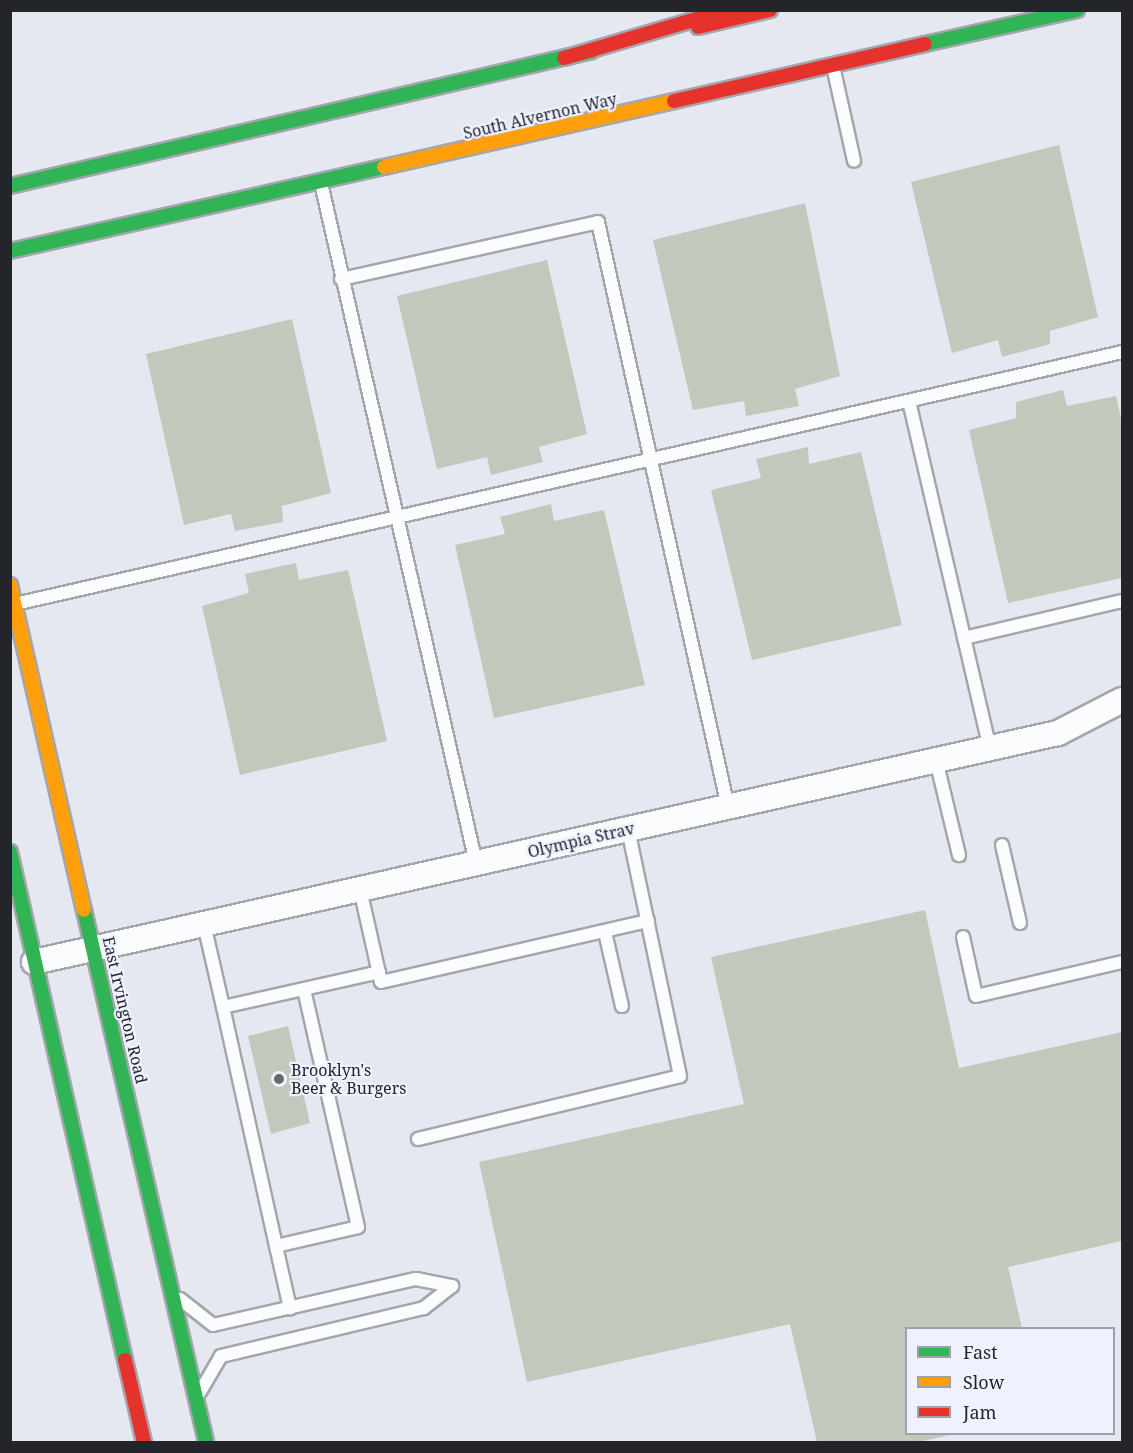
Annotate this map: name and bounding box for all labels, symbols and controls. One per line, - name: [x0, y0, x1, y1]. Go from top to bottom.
- street label: South Alvernon Way: [461, 89, 619, 143]
- street label: Olympia Strav: [526, 818, 636, 862]
- street label: East Irvington Road: [99, 934, 151, 1086]
- place label: Brooklyn's Beer & Burgers: [291, 1060, 406, 1098]
- marker: Brooklyn's Beer & Burgers: [272, 1072, 286, 1086]
- legend: [905, 1327, 1115, 1435]
- text: Fast: [963, 1340, 998, 1364]
- text: Slow: [963, 1370, 1004, 1394]
- text: Jam: [963, 1400, 997, 1424]

